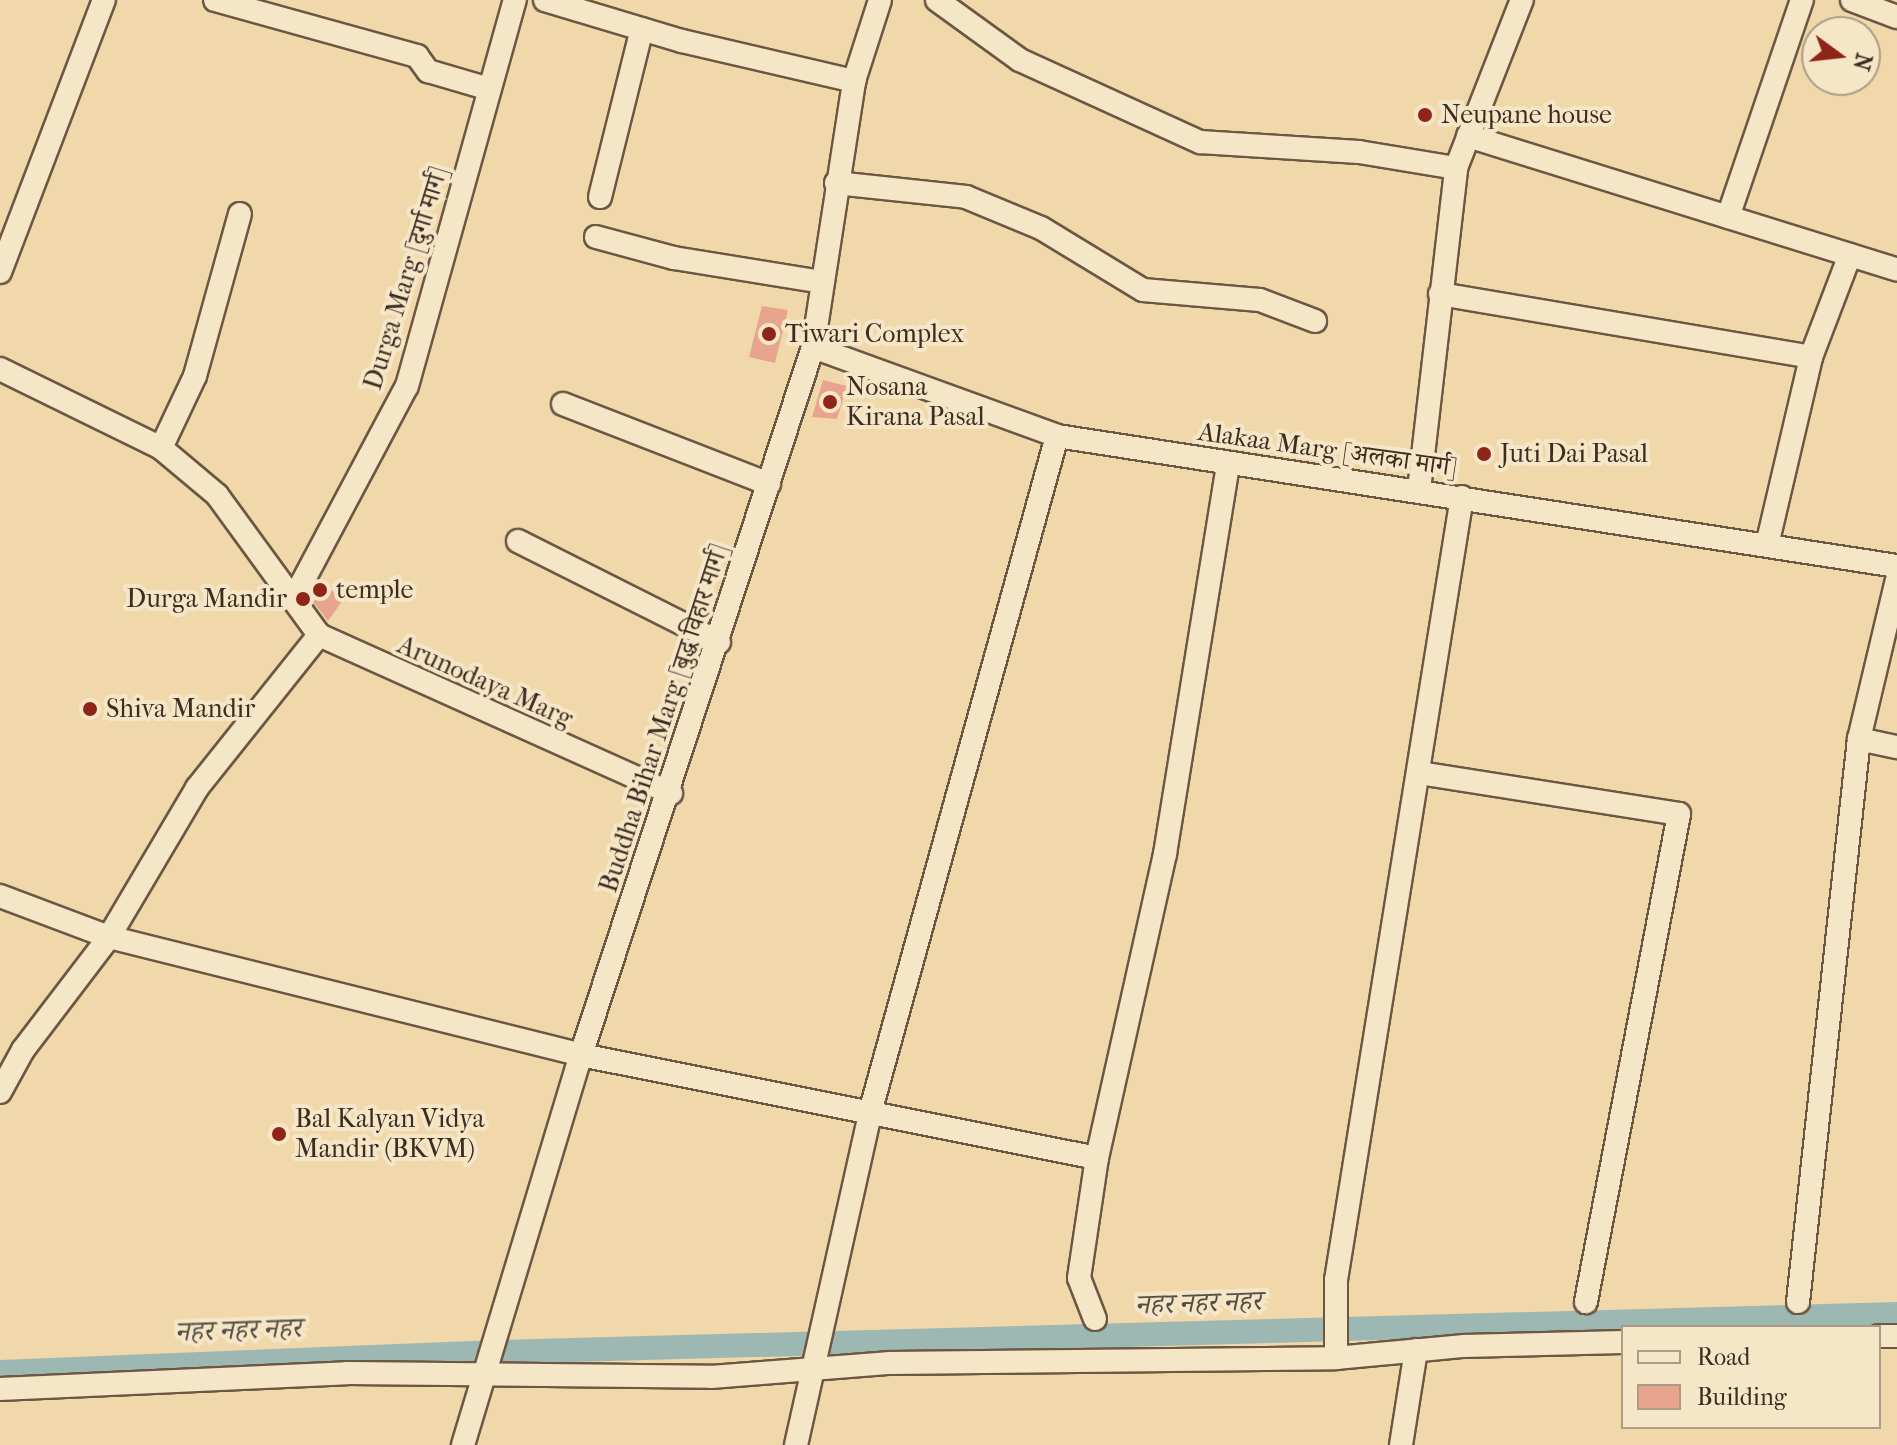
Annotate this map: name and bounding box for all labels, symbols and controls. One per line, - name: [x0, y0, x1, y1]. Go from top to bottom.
- north arrow: [1801, 16, 1881, 96]
- text: N: [1848, 50, 1877, 73]
- place label: Neupane house: [1441, 99, 1612, 131]
- marker: Neupane house: [1416, 106, 1434, 124]
- street label: Durga Marg [दुर्गा मार्ग]: [357, 162, 455, 394]
- place label: Tiwari Complex: [785, 318, 964, 350]
- marker: Tiwari Complex: [760, 325, 778, 343]
- place label: Nosana Kirana Pasal: [846, 371, 985, 432]
- marker: Nosana Kirana Pasal: [821, 393, 839, 411]
- street label: Alakaa Marg [अलका मार्ग]: [1196, 416, 1460, 484]
- place label: Juti Dai Pasal: [1500, 438, 1648, 470]
- marker: Juti Dai Pasal: [1475, 445, 1493, 463]
- street label: Buddha Bihar Marg [बुद्ध विहार मार्ग]: [593, 540, 735, 896]
- place label: temple: [336, 574, 413, 606]
- marker: temple: [311, 581, 329, 599]
- place label: Durga Mandir: [126, 583, 287, 615]
- marker: Durga Mandir: [294, 590, 312, 608]
- street label: Arunodaya Marg: [393, 629, 577, 735]
- place label: Shiva Mandir: [106, 693, 255, 725]
- marker: Shiva Mandir: [81, 700, 99, 718]
- place label: Bal Kalyan Vidya Mandir (BKVM): [295, 1103, 485, 1164]
- marker: Bal Kalyan Vidya Mandir (BKVM): [270, 1125, 288, 1143]
- water label: नहर नहर नहर: [1134, 1284, 1262, 1322]
- water label: नहर नहर नहर: [174, 1311, 302, 1349]
- legend: [1621, 1325, 1881, 1429]
- text: Road: [1697, 1343, 1750, 1371]
- text: Building: [1697, 1383, 1787, 1411]

